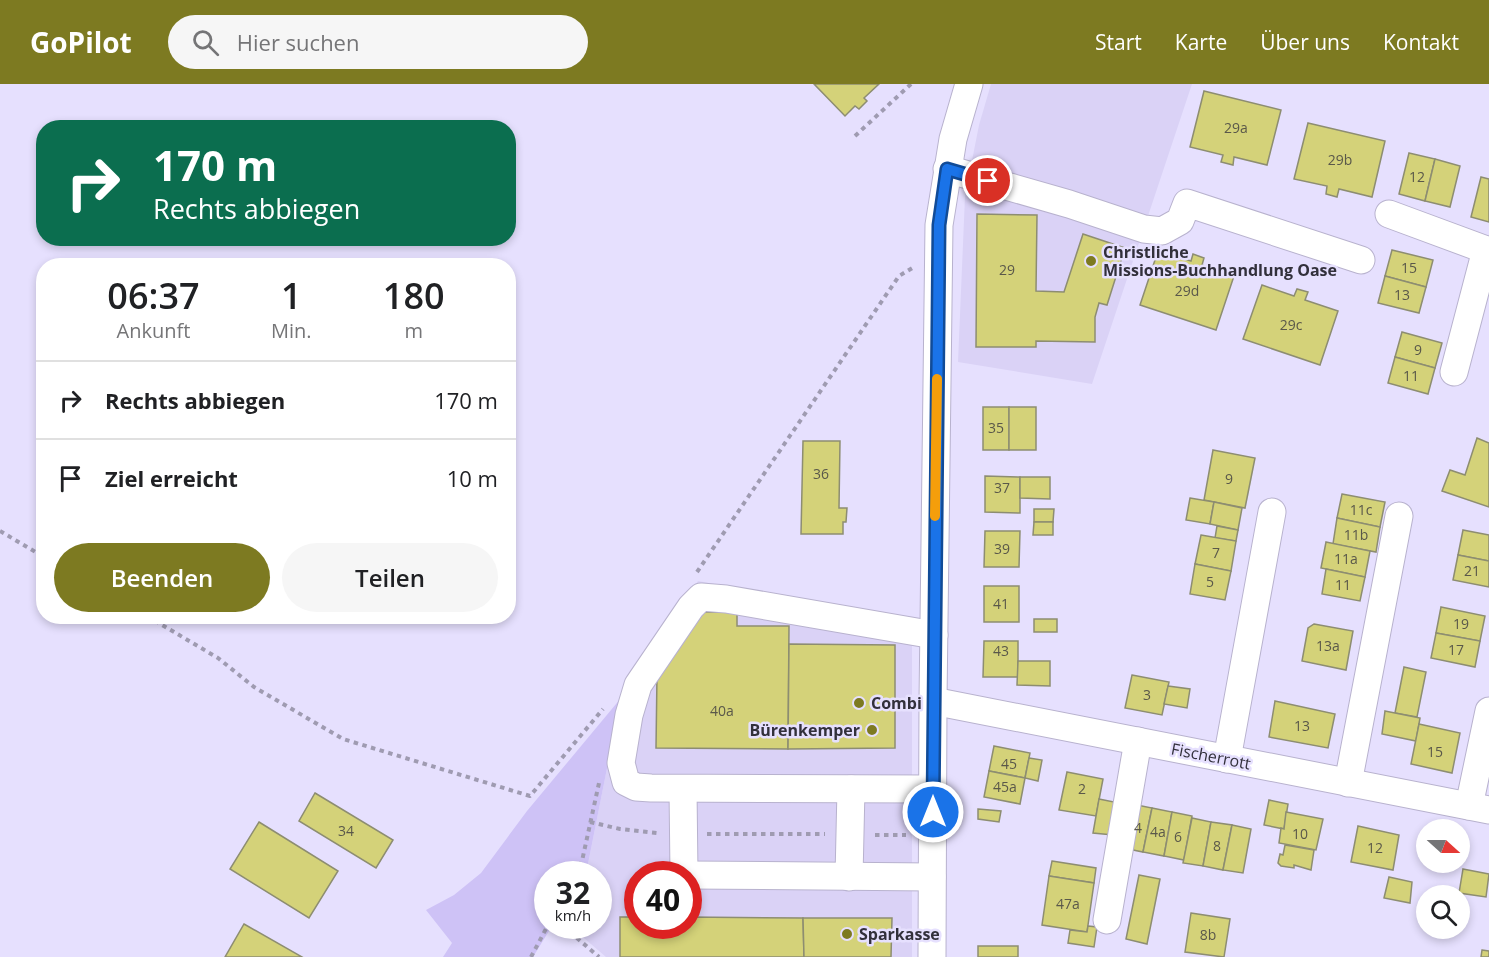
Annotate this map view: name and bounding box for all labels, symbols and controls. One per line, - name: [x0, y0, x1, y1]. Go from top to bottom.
- search box: [168, 15, 588, 69]
- text: GoPilot: [30, 23, 132, 61]
- icon: search: [189, 26, 222, 59]
- text: Hier suchen: [237, 27, 359, 57]
- text: Start: [1095, 28, 1142, 56]
- text: Karte: [1175, 28, 1227, 56]
- text: Über uns: [1260, 28, 1350, 56]
- text: Kontakt: [1383, 28, 1459, 56]
- house number: 29a: [1224, 118, 1248, 137]
- text: 170 m: [153, 136, 277, 193]
- icon: right: [54, 144, 132, 222]
- house number: 29b: [1328, 150, 1352, 169]
- pin: [962, 155, 1013, 206]
- icon: arrive: [971, 164, 1004, 197]
- house number: 12: [1409, 167, 1425, 186]
- text: Rechts abbiegen: [153, 190, 360, 227]
- place label: Christliche Missions-Buchhandlung Oase: [1103, 241, 1337, 281]
- marker: Christliche Missions-Buchhandlung Oase: [1084, 254, 1098, 268]
- house number: 15: [1401, 258, 1417, 277]
- house number: 29: [999, 260, 1015, 279]
- text: 06:37: [107, 271, 200, 320]
- text: 1: [281, 271, 302, 320]
- text: 180: [383, 271, 445, 320]
- house number: 29d: [1175, 281, 1199, 300]
- house number: 13: [1394, 285, 1410, 304]
- house number: 29c: [1280, 315, 1303, 334]
- text: Ankunft: [117, 317, 190, 344]
- text: Min.: [271, 317, 311, 344]
- text: m: [404, 317, 423, 344]
- house number: 9: [1414, 340, 1422, 359]
- house number: 11: [1403, 366, 1419, 385]
- icon: right: [54, 384, 87, 417]
- text: Rechts abbiegen: [105, 385, 285, 415]
- text: 170 m: [434, 385, 498, 415]
- house number: 35: [988, 418, 1004, 437]
- icon: arrive: [54, 462, 87, 495]
- text: Ziel erreicht: [105, 463, 238, 493]
- text: 10 m: [447, 463, 498, 493]
- house number: 36: [813, 464, 829, 483]
- house number: 9: [1225, 469, 1233, 488]
- house number: 37: [994, 478, 1010, 497]
- house number: 11c: [1350, 500, 1373, 519]
- house number: 11b: [1344, 525, 1368, 544]
- house number: 39: [994, 539, 1010, 558]
- button: Beenden: [54, 543, 270, 612]
- button: Teilen: [282, 543, 498, 612]
- house number: 7: [1212, 543, 1220, 562]
- house number: 11a: [1334, 549, 1358, 568]
- house number: 21: [1464, 561, 1480, 580]
- house number: 5: [1206, 572, 1214, 591]
- house number: 11: [1335, 575, 1351, 594]
- house number: 41: [993, 594, 1009, 613]
- house number: 19: [1453, 614, 1469, 633]
- house number: 13a: [1316, 636, 1340, 655]
- house number: 17: [1448, 640, 1464, 659]
- house number: 43: [993, 641, 1009, 660]
- house number: 3: [1143, 685, 1151, 704]
- place label: Combi: [871, 692, 922, 714]
- marker: Combi: [852, 696, 866, 710]
- house number: 40a: [710, 701, 734, 720]
- house number: 13: [1294, 716, 1310, 735]
- place label: Bürenkemper: [750, 719, 860, 741]
- marker: Bürenkemper: [865, 723, 879, 737]
- street label: Fischerrott: [1169, 738, 1253, 775]
- house number: 15: [1427, 742, 1443, 761]
- house number: 45: [1001, 754, 1017, 773]
- house number: 45a: [993, 777, 1017, 796]
- house number: 2: [1078, 779, 1086, 798]
- position arrow: [901, 780, 965, 844]
- house number: 4: [1134, 818, 1142, 837]
- north arrow: [1416, 819, 1470, 873]
- map controls: [1416, 819, 1470, 939]
- house number: 34: [338, 821, 354, 840]
- house number: 4a: [1150, 822, 1166, 841]
- house number: 10: [1292, 824, 1308, 843]
- house number: 6: [1174, 827, 1182, 846]
- house number: 8: [1213, 836, 1221, 855]
- house number: 12: [1367, 838, 1383, 857]
- speed limit sign: 40: [624, 861, 702, 939]
- text: 32: [556, 872, 590, 913]
- button: search: [1416, 885, 1470, 939]
- house number: 47a: [1056, 894, 1080, 913]
- text: km/h: [555, 905, 591, 925]
- place label: Sparkasse: [859, 923, 940, 945]
- house number: 8b: [1200, 925, 1216, 944]
- marker: Sparkasse: [840, 927, 854, 941]

